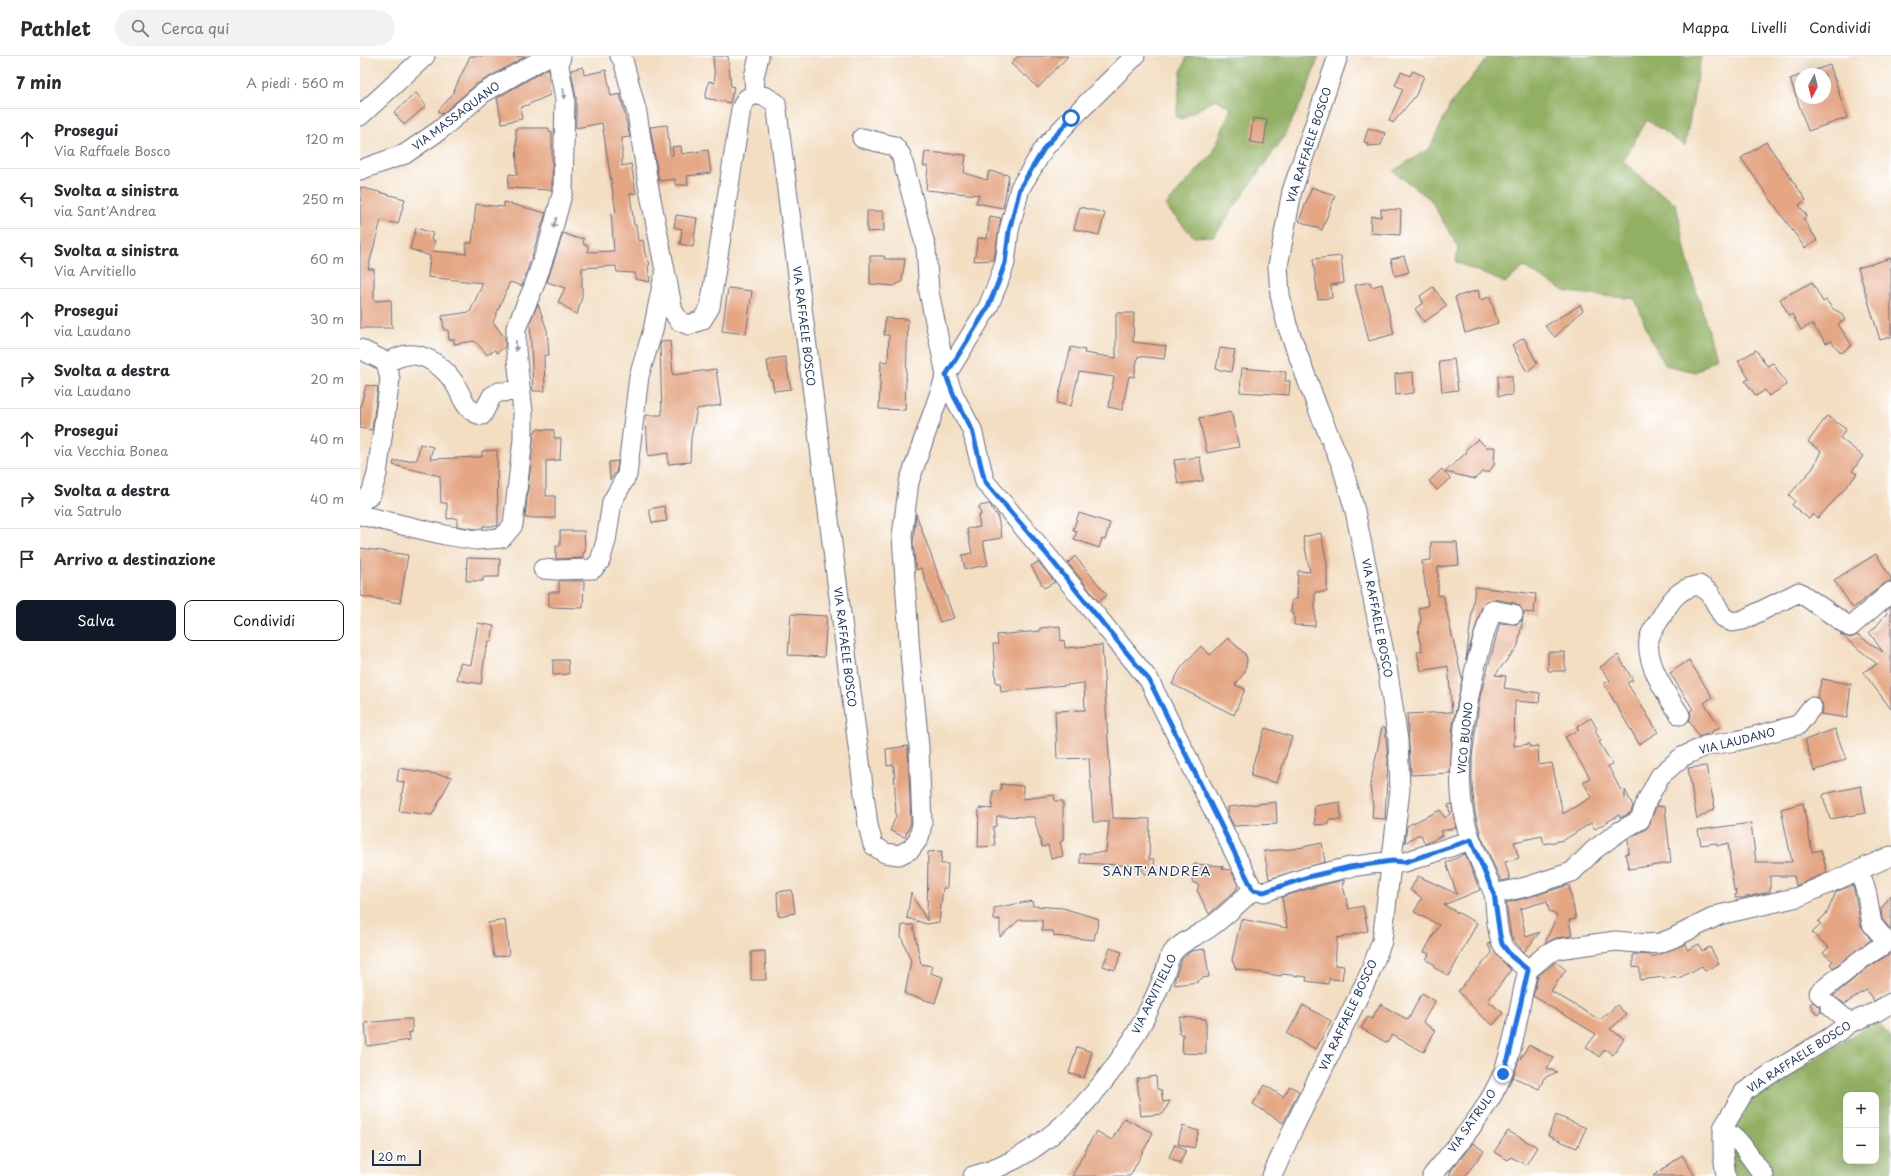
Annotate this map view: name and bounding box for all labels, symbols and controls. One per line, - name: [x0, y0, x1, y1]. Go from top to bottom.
- search box: [115, 10, 395, 46]
- text: Pathlet: [20, 14, 91, 42]
- text: Cerca qui: [161, 16, 229, 39]
- icon: search: [129, 17, 151, 39]
- text: Mappa: [1682, 17, 1729, 38]
- text: Livelli: [1751, 17, 1787, 38]
- text: Condividi: [1809, 17, 1871, 38]
- north arrow: [1795, 68, 1831, 104]
- text: 7 min: [16, 69, 62, 95]
- text: A piedi · 560 m: [246, 73, 344, 92]
- street label: VIA MASSAQUANO: [408, 77, 503, 154]
- street label: VIA RAFFAELE BOSCO: [1282, 85, 1335, 205]
- one-way arrow: [561, 88, 567, 101]
- route start: [1062, 109, 1080, 127]
- text: Prosegui: [54, 118, 118, 141]
- icon: ahead: [16, 128, 38, 150]
- text: 120 m: [305, 129, 344, 148]
- text: Via Raffaele Bosco: [54, 141, 171, 160]
- text: Svolta a sinistra: [54, 178, 179, 201]
- icon: left: [16, 188, 38, 210]
- text: 250 m: [302, 189, 344, 208]
- text: via Sant'Andrea: [54, 201, 156, 220]
- one-way arrow: [552, 218, 558, 230]
- text: Svolta a sinistra: [54, 238, 179, 261]
- icon: left: [16, 248, 38, 270]
- text: 60 m: [310, 249, 344, 268]
- text: Via Arvitiello: [54, 261, 136, 280]
- street label: VIA RAFFAELE BOSCO: [789, 265, 820, 387]
- text: Prosegui: [54, 298, 118, 321]
- icon: ahead: [16, 308, 38, 330]
- text: 30 m: [310, 309, 344, 328]
- text: via Laudano: [54, 321, 131, 340]
- one-way arrow: [513, 340, 519, 353]
- text: Svolta a destra: [54, 358, 170, 381]
- icon: right: [16, 368, 38, 390]
- text: 20 m: [310, 369, 344, 388]
- text: via Laudano: [54, 381, 131, 400]
- text: Prosegui: [54, 418, 118, 441]
- icon: ahead: [16, 428, 38, 450]
- text: 40 m: [310, 429, 344, 448]
- text: via Vecchia Bonea: [54, 441, 168, 460]
- text: Svolta a destra: [54, 478, 170, 501]
- icon: right: [16, 488, 38, 510]
- text: 40 m: [310, 489, 344, 508]
- text: via Satrulo: [54, 501, 122, 520]
- text: Arrivo a destinazione: [54, 547, 216, 570]
- icon: arrive: [16, 548, 38, 570]
- street label: VIA RAFFAELE BOSCO: [1358, 557, 1397, 679]
- street label: VIA RAFFAELE BOSCO: [830, 586, 861, 708]
- button: Salva: [16, 600, 176, 641]
- button: Condividi: [184, 600, 344, 641]
- street label: VICO BUONO: [1452, 701, 1477, 775]
- street label: VIA LAUDANO: [1697, 723, 1777, 758]
- district label: SANT'ANDREA: [1103, 861, 1211, 880]
- street label: VIA ARVITIELLO: [1127, 951, 1180, 1037]
- street label: VIA RAFFAELE BOSCO: [1314, 956, 1381, 1073]
- street label: VIA RAFFAELE BOSCO: [1743, 1016, 1854, 1097]
- route end: [1494, 1065, 1512, 1083]
- street label: VIA SATRULO: [1443, 1085, 1500, 1156]
- map controls: [1843, 1092, 1879, 1164]
- button: +: [1843, 1092, 1879, 1128]
- button: −: [1843, 1128, 1879, 1164]
- scale bar: [372, 1148, 421, 1167]
- text: 20 m: [378, 1148, 406, 1165]

